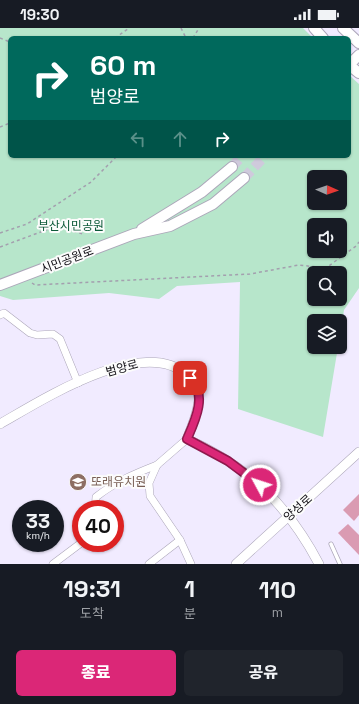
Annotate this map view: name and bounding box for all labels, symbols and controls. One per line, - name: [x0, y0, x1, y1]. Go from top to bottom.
- text: 19:30: [20, 5, 59, 24]
- text: 60 m: [90, 47, 156, 83]
- icon: right: [24, 52, 76, 104]
- text: 범양로: [90, 85, 140, 108]
- icon: left: [127, 128, 149, 150]
- icon: ahead: [169, 128, 191, 150]
- icon: right: [211, 128, 233, 150]
- north arrow: [307, 170, 347, 210]
- map controls: [307, 170, 347, 354]
- park label: 부산시민공원: [38, 218, 104, 234]
- button: sound: [307, 218, 347, 258]
- street label: 시민공원로: [38, 243, 96, 277]
- button: search: [307, 266, 347, 306]
- button: layers: [307, 314, 347, 354]
- street label: 범양로: [104, 356, 140, 380]
- pin: [173, 361, 207, 395]
- icon: arrive: [179, 367, 201, 389]
- position arrow: [239, 464, 281, 506]
- school or university icon: 또래유치원: [68, 472, 88, 492]
- place label: 또래유치원: [91, 474, 146, 490]
- street label: 양성로: [280, 491, 316, 525]
- speed limit sign: 40: [72, 500, 124, 552]
- text: 33: [26, 508, 50, 534]
- text: km/h: [26, 529, 50, 542]
- text: 19:31: [63, 573, 121, 604]
- text: 1: [184, 573, 195, 604]
- text: 110: [259, 574, 296, 605]
- text: m: [272, 604, 283, 621]
- text: 도착: [80, 605, 104, 622]
- text: 분: [184, 605, 196, 622]
- button: 종료: [16, 650, 176, 696]
- button: 공유: [184, 650, 343, 696]

